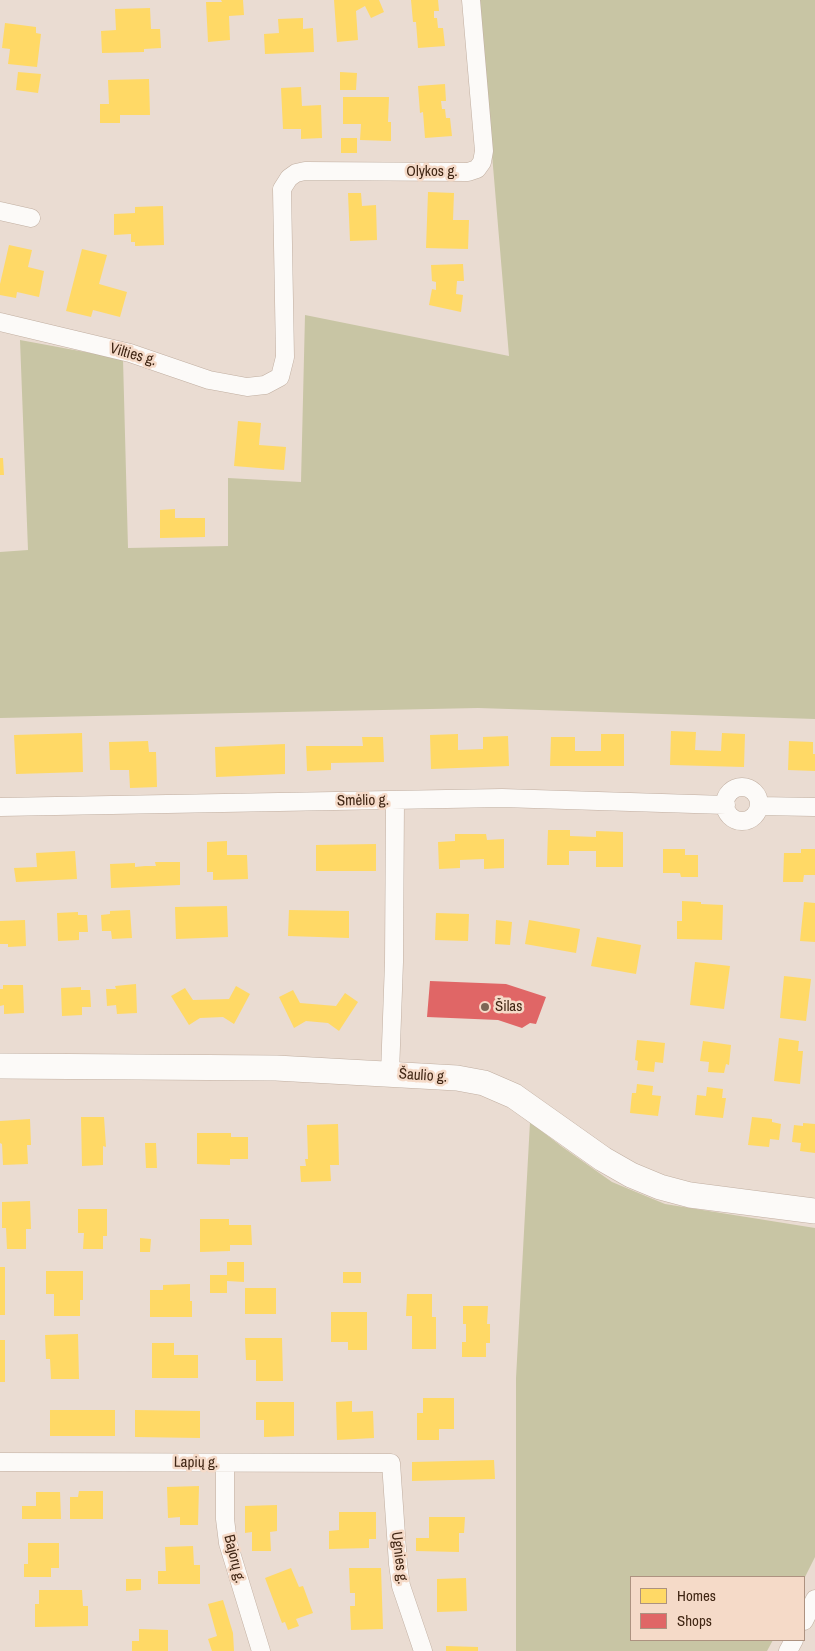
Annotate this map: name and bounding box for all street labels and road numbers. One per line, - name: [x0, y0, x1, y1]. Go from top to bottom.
- street label: Olykos g.: [406, 163, 458, 181]
- street label: Vilties g.: [108, 340, 158, 370]
- street label: Smėlio g.: [337, 792, 389, 810]
- street label: Šaulio g.: [398, 1065, 448, 1087]
- street label: Lapių g.: [174, 1454, 218, 1472]
- street label: Ugnies g.: [387, 1531, 411, 1585]
- street label: Bajorų g.: [219, 1533, 249, 1585]

